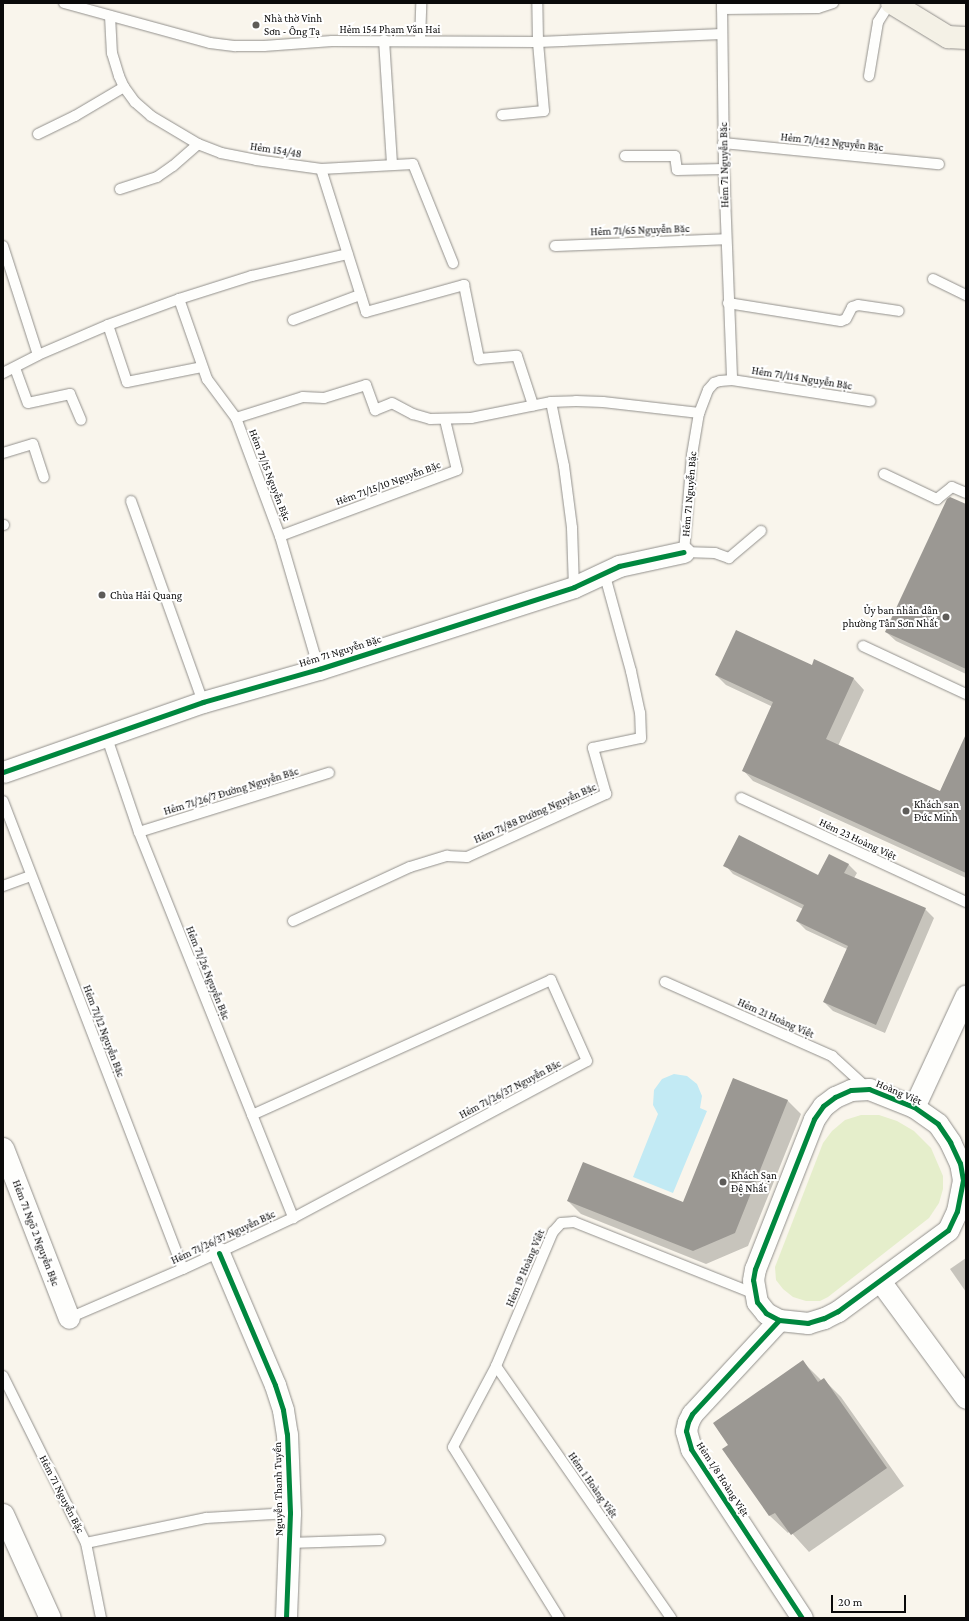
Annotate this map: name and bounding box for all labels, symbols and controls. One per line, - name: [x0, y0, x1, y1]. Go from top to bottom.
- place label: Nhà thờ Vinh Sơn - Ông Tạ: [264, 12, 322, 38]
- marker: Nhà thờ Vinh Sơn - Ông Tạ: [251, 20, 261, 30]
- street label: Hẻm 154 Phạm Văn Hai: [340, 22, 440, 36]
- street label: Hẻm 71 Nguyễn Bặc: [717, 122, 731, 208]
- street label: Hẻm 71/142 Nguyễn Bặc: [780, 130, 884, 154]
- street label: Hẻm 154/48: [249, 139, 303, 161]
- street label: Hẻm 71/65 Nguyễn Bặc: [590, 222, 690, 238]
- street label: Hẻm 71/114 Nguyễn Bặc: [751, 364, 853, 392]
- street label: Hẻm 71/15 Nguyễn Bặc: [246, 427, 294, 523]
- street label: Hẻm 71 Nguyễn Bặc: [679, 451, 699, 537]
- street label: Hẻm 71/15/10 Nguyễn Bặc: [334, 458, 442, 508]
- place label: Chùa Hải Quang: [110, 588, 182, 602]
- marker: Chùa Hải Quang: [97, 590, 107, 600]
- place label: Ủy ban nhân dân phường Tân Sơn Nhất: [843, 604, 938, 630]
- marker: Ủy ban nhân dân phường Tân Sơn Nhất: [941, 612, 951, 622]
- street label: Hẻm 71 Nguyễn Bặc: [297, 632, 383, 670]
- street label: Hẻm 71/26/7 Đường Nguyễn Bặc: [162, 764, 300, 818]
- street label: Hẻm 71/88 Đường Nguyễn Bặc: [472, 780, 598, 846]
- place label: Khách sạn Đức Minh: [914, 798, 959, 824]
- marker: Khách sạn Đức Minh: [901, 806, 911, 816]
- street label: Hẻm 23 Hoàng Việt: [817, 815, 899, 863]
- street label: Hẻm 71/26 Nguyễn Bặc: [183, 924, 233, 1022]
- street label: Hẻm 71/12 Nguyễn Bặc: [80, 983, 128, 1079]
- street label: Hẻm 21 Hoàng Việt: [736, 995, 816, 1041]
- street label: Hẻm 71/26/37 Nguyễn Bặc: [457, 1057, 563, 1121]
- street label: Hoàng Việt: [874, 1076, 924, 1108]
- place label: Khách Sạn Đệ Nhất: [731, 1169, 777, 1195]
- marker: Khách Sạn Đệ Nhất: [718, 1177, 728, 1187]
- street label: Hẻm 71 Ngõ 2 Nguyễn Bặc: [10, 1178, 62, 1288]
- street label: Hẻm 71/26/37 Nguyễn Bặc: [169, 1207, 277, 1267]
- street label: Hẻm 19 Hoàng Việt: [503, 1227, 547, 1309]
- street label: Hẻm 1/8 Hoàng Việt: [694, 1439, 752, 1519]
- street label: Nguyễn Thanh Tuyền: [271, 1442, 285, 1536]
- street label: Hẻm 1 Hoàng Việt: [565, 1450, 621, 1520]
- street label: Hẻm 71 Nguyễn Bặc: [37, 1453, 87, 1535]
- scale bar: [833, 1587, 908, 1613]
- text: 20 m: [838, 1595, 862, 1609]

